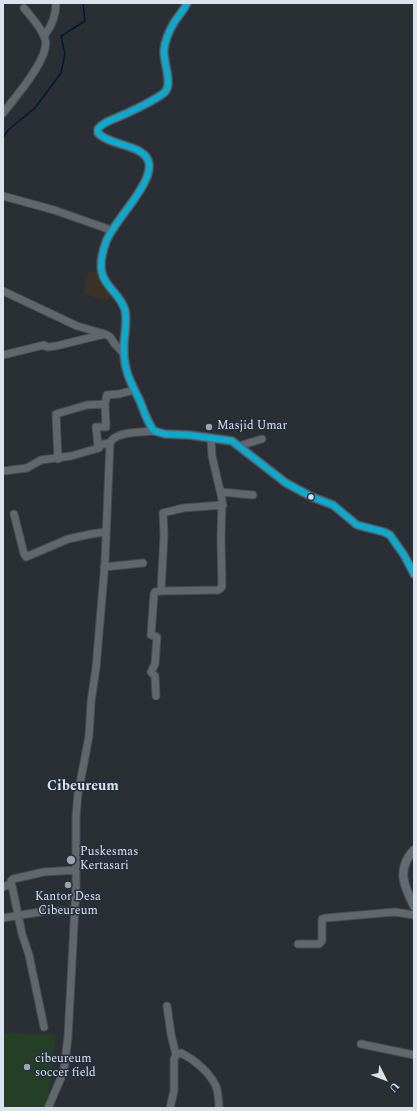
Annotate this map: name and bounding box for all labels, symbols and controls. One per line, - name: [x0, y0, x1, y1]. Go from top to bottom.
- place label: Masjid Umar: [217, 420, 287, 434]
- marker: Masjid Umar: [204, 422, 214, 432]
- unlabelled marker: [306, 492, 316, 502]
- district label: Cibeureum: [47, 779, 119, 795]
- place label: Puskesmas Kertasari: [80, 846, 138, 874]
- marker: Puskesmas Kertasari: [65, 854, 77, 866]
- marker: Kantor Desa Cibeureum: [63, 880, 73, 890]
- place label: Kantor Desa Cibeureum: [35, 891, 101, 919]
- place label: cibeureum soccer field: [35, 1053, 96, 1081]
- north arrow: [365, 1059, 405, 1099]
- marker: cibeureum soccer field: [22, 1062, 32, 1072]
- text: U: [385, 1078, 404, 1096]

